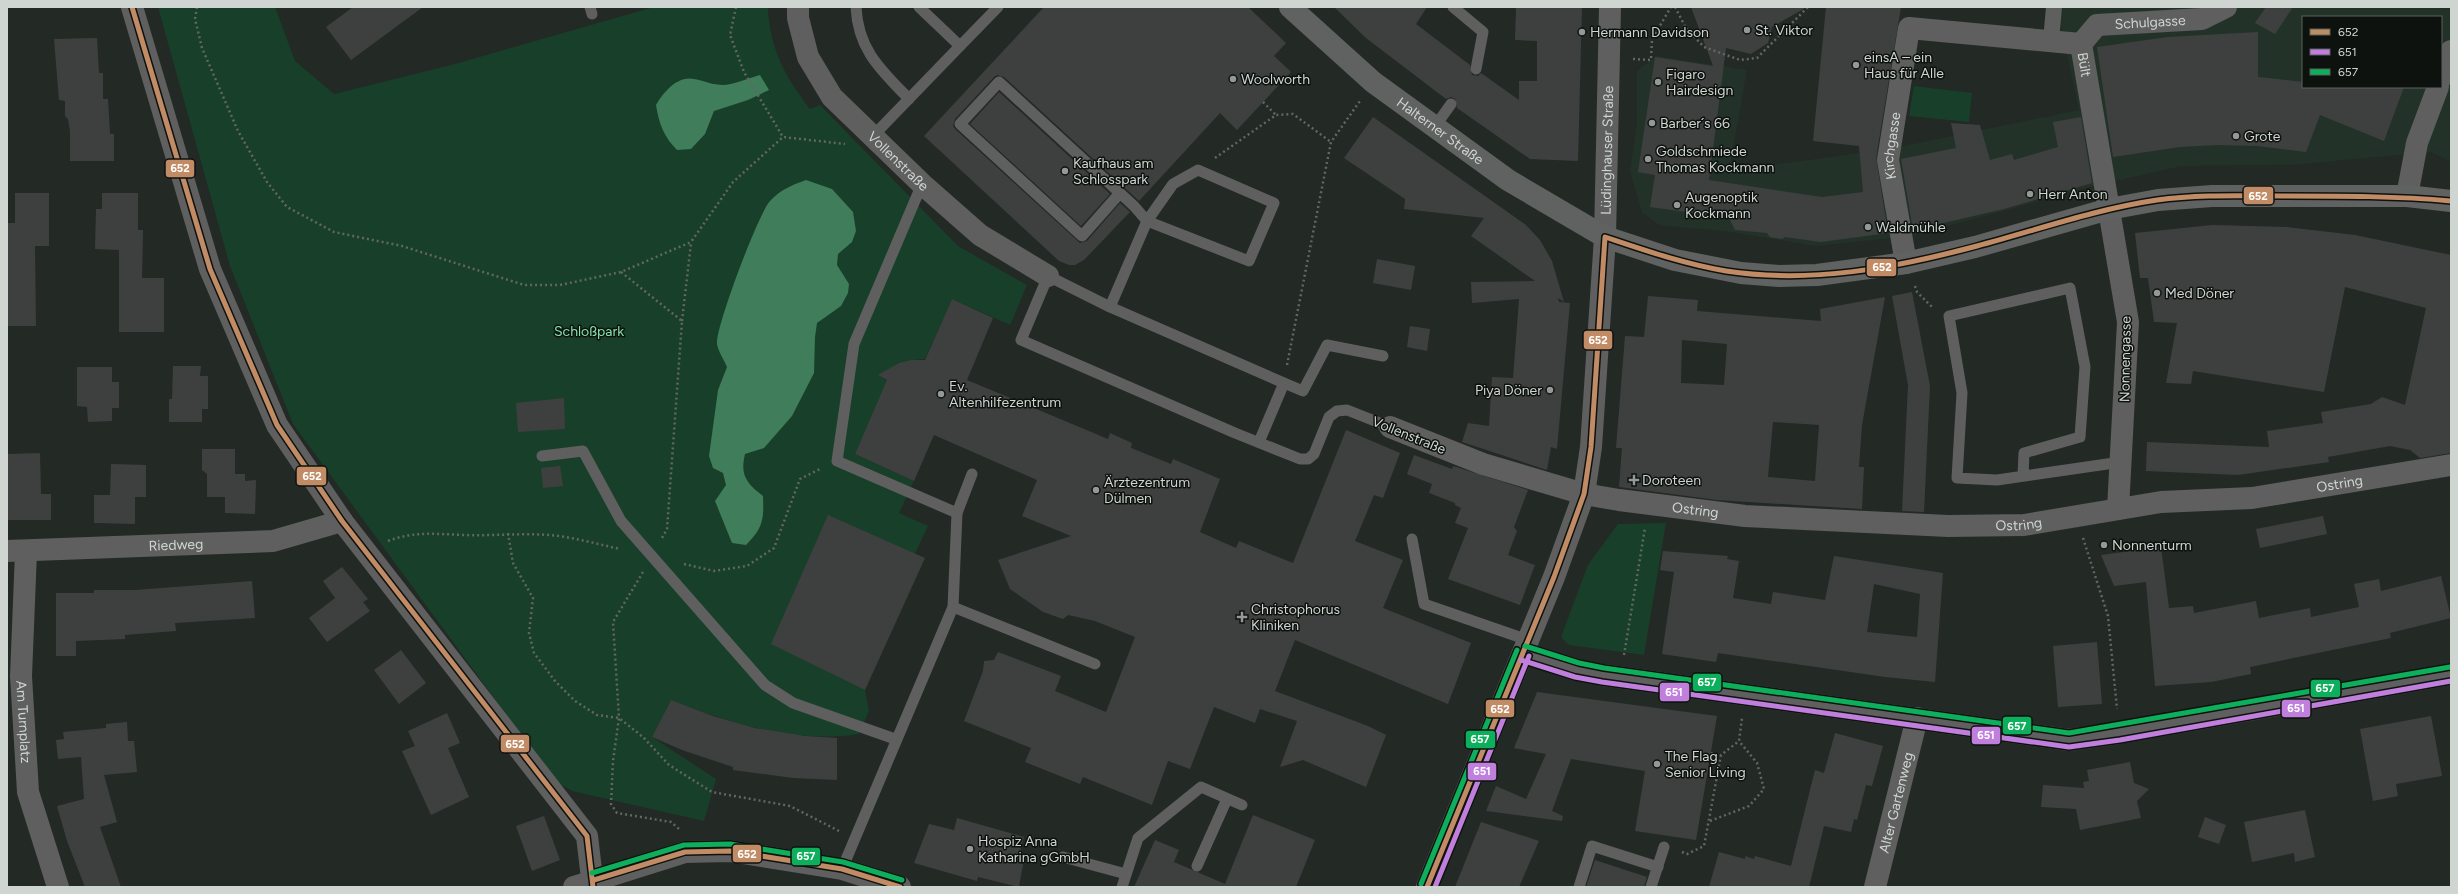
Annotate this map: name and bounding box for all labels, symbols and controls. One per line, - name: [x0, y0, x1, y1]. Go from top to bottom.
- street label: Schulgasse: [2114, 12, 2186, 33]
- legend: [2302, 16, 2442, 88]
- place label: St. Viktor: [1755, 22, 1813, 39]
- place label: Hermann Davidson: [1590, 24, 1709, 41]
- marker: St. Viktor: [1742, 25, 1752, 35]
- text: 652: [2338, 25, 2358, 39]
- marker: Hermann Davidson: [1577, 27, 1587, 37]
- text: 651: [2338, 45, 2357, 59]
- place label: einsA – ein Haus für Alle: [1864, 49, 1944, 82]
- street label: Bült: [2074, 51, 2094, 78]
- marker: einsA – ein Haus für Alle: [1851, 60, 1861, 70]
- text: 657: [2338, 65, 2359, 79]
- place label: Figaro Hairdesign: [1666, 66, 1733, 99]
- place label: Woolworth: [1241, 71, 1310, 88]
- marker: Woolworth: [1228, 74, 1238, 84]
- marker: Figaro Hairdesign: [1653, 77, 1663, 87]
- street label: Lüdinghauser Straße: [1597, 85, 1617, 215]
- street label: Halterner Straße: [1393, 94, 1487, 169]
- street label: Kirchgasse: [1880, 111, 1905, 181]
- place label: Barber´s 66: [1660, 115, 1730, 132]
- marker: Barber´s 66: [1647, 118, 1657, 128]
- street label: Vollenstraße: [864, 128, 932, 195]
- place label: Grote: [2244, 128, 2281, 145]
- marker: Grote: [2231, 131, 2241, 141]
- place label: Goldschmiede Thomas Kockmann: [1656, 143, 1774, 176]
- marker: Goldschmiede Thomas Kockmann: [1643, 154, 1653, 164]
- place label: Kaufhaus am Schlosspark: [1073, 155, 1153, 188]
- line badge: 652: [165, 159, 195, 178]
- text: 652: [170, 162, 190, 175]
- marker: Kaufhaus am Schlosspark: [1060, 166, 1070, 176]
- place label: Herr Anton: [2038, 186, 2108, 203]
- line badge: 652: [2243, 186, 2274, 205]
- place label: Augenoptik Kockmann: [1685, 189, 1758, 222]
- marker: Herr Anton: [2025, 189, 2035, 199]
- text: 652: [2248, 190, 2268, 203]
- marker: Augenoptik Kockmann: [1672, 200, 1682, 210]
- place label: Waldmühle: [1876, 219, 1946, 236]
- marker: Waldmühle: [1863, 222, 1873, 232]
- line badge: 652: [1866, 258, 1897, 277]
- text: 652: [1872, 261, 1892, 274]
- place label: Med Döner: [2165, 285, 2234, 302]
- marker: Med Döner: [2152, 288, 2162, 298]
- street label: Nonnengasse: [2116, 315, 2135, 402]
- park label: Schloßpark: [554, 323, 624, 340]
- line badge: 652: [1583, 330, 1613, 350]
- text: 652: [1588, 334, 1608, 347]
- place label: Ev. Altenhilfezentrum: [949, 378, 1061, 411]
- place label: Piya Döner: [1475, 382, 1542, 399]
- marker: Piya Döner: [1545, 385, 1555, 395]
- marker: Ev. Altenhilfezentrum: [936, 389, 946, 399]
- street label: Vollenstraße: [1369, 413, 1449, 458]
- line badge: 652: [296, 466, 327, 486]
- text: 652: [302, 470, 322, 483]
- place label: Doroteen: [1642, 472, 1701, 489]
- street label: Ostring: [2315, 472, 2364, 496]
- place label: Ärztezentrum Dülmen: [1104, 474, 1190, 507]
- marker: Doroteen: [1629, 475, 1639, 485]
- marker: Ärztezentrum Dülmen: [1091, 485, 1101, 495]
- street label: Ostring: [1671, 499, 1720, 522]
- street label: Ostring: [1995, 514, 2043, 534]
- street label: Riedweg: [148, 536, 203, 555]
- place label: Nonnenturm: [2112, 537, 2192, 554]
- marker: Nonnenturm: [2099, 540, 2109, 550]
- place label: Christophorus Kliniken: [1251, 601, 1340, 634]
- marker: Christophorus Kliniken: [1236, 611, 1248, 623]
- line badge: 657: [1692, 673, 1722, 692]
- text: 657: [1698, 676, 1716, 689]
- line badge: 657: [2310, 679, 2341, 698]
- street label: Am Turnplatz: [12, 680, 34, 764]
- line badge: 651: [1659, 682, 1690, 702]
- text: 657: [2316, 682, 2334, 695]
- text: 651: [1665, 686, 1683, 699]
- line badge: 652: [1485, 699, 1515, 718]
- line badge: 651: [2281, 699, 2311, 718]
- text: 651: [2287, 702, 2305, 715]
- text: 652: [1490, 703, 1510, 716]
- line badge: 657: [2002, 716, 2032, 735]
- text: 657: [2008, 720, 2026, 733]
- line badge: 651: [1971, 726, 2001, 745]
- text: 651: [1977, 729, 1995, 742]
- line badge: 657: [1465, 730, 1496, 749]
- text: 657: [1471, 733, 1489, 746]
- line badge: 652: [500, 734, 530, 753]
- text: 652: [505, 738, 525, 751]
- place label: The Flag Senior Living: [1665, 748, 1746, 781]
- street label: Alter Gartenweg: [1876, 750, 1917, 855]
- marker: The Flag Senior Living: [1652, 759, 1662, 769]
- line badge: 651: [1467, 762, 1497, 781]
- text: 651: [1473, 765, 1491, 778]
- place label: Hospiz Anna Katharina gGmbH: [978, 833, 1090, 866]
- line badge: 652: [732, 844, 762, 863]
- marker: Hospiz Anna Katharina gGmbH: [965, 844, 975, 854]
- line badge: 657: [791, 847, 821, 866]
- text: 652: [737, 848, 757, 861]
- text: 657: [797, 850, 815, 863]

